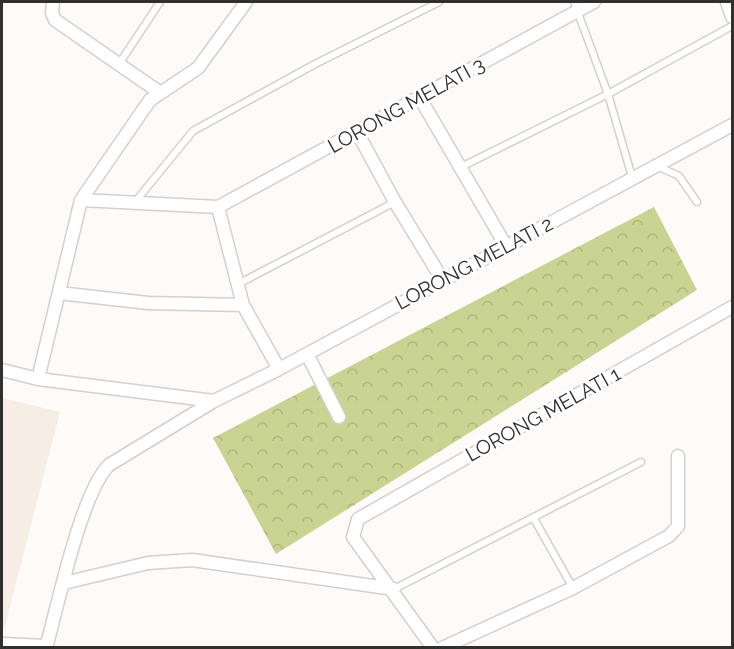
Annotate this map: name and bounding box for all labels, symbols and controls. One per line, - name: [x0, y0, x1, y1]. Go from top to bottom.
- street label: LORONG MELATI 3: [323, 52, 489, 158]
- street label: LORONG MELATI 2: [391, 211, 557, 315]
- street label: LORONG MELATI 1: [461, 361, 625, 467]

